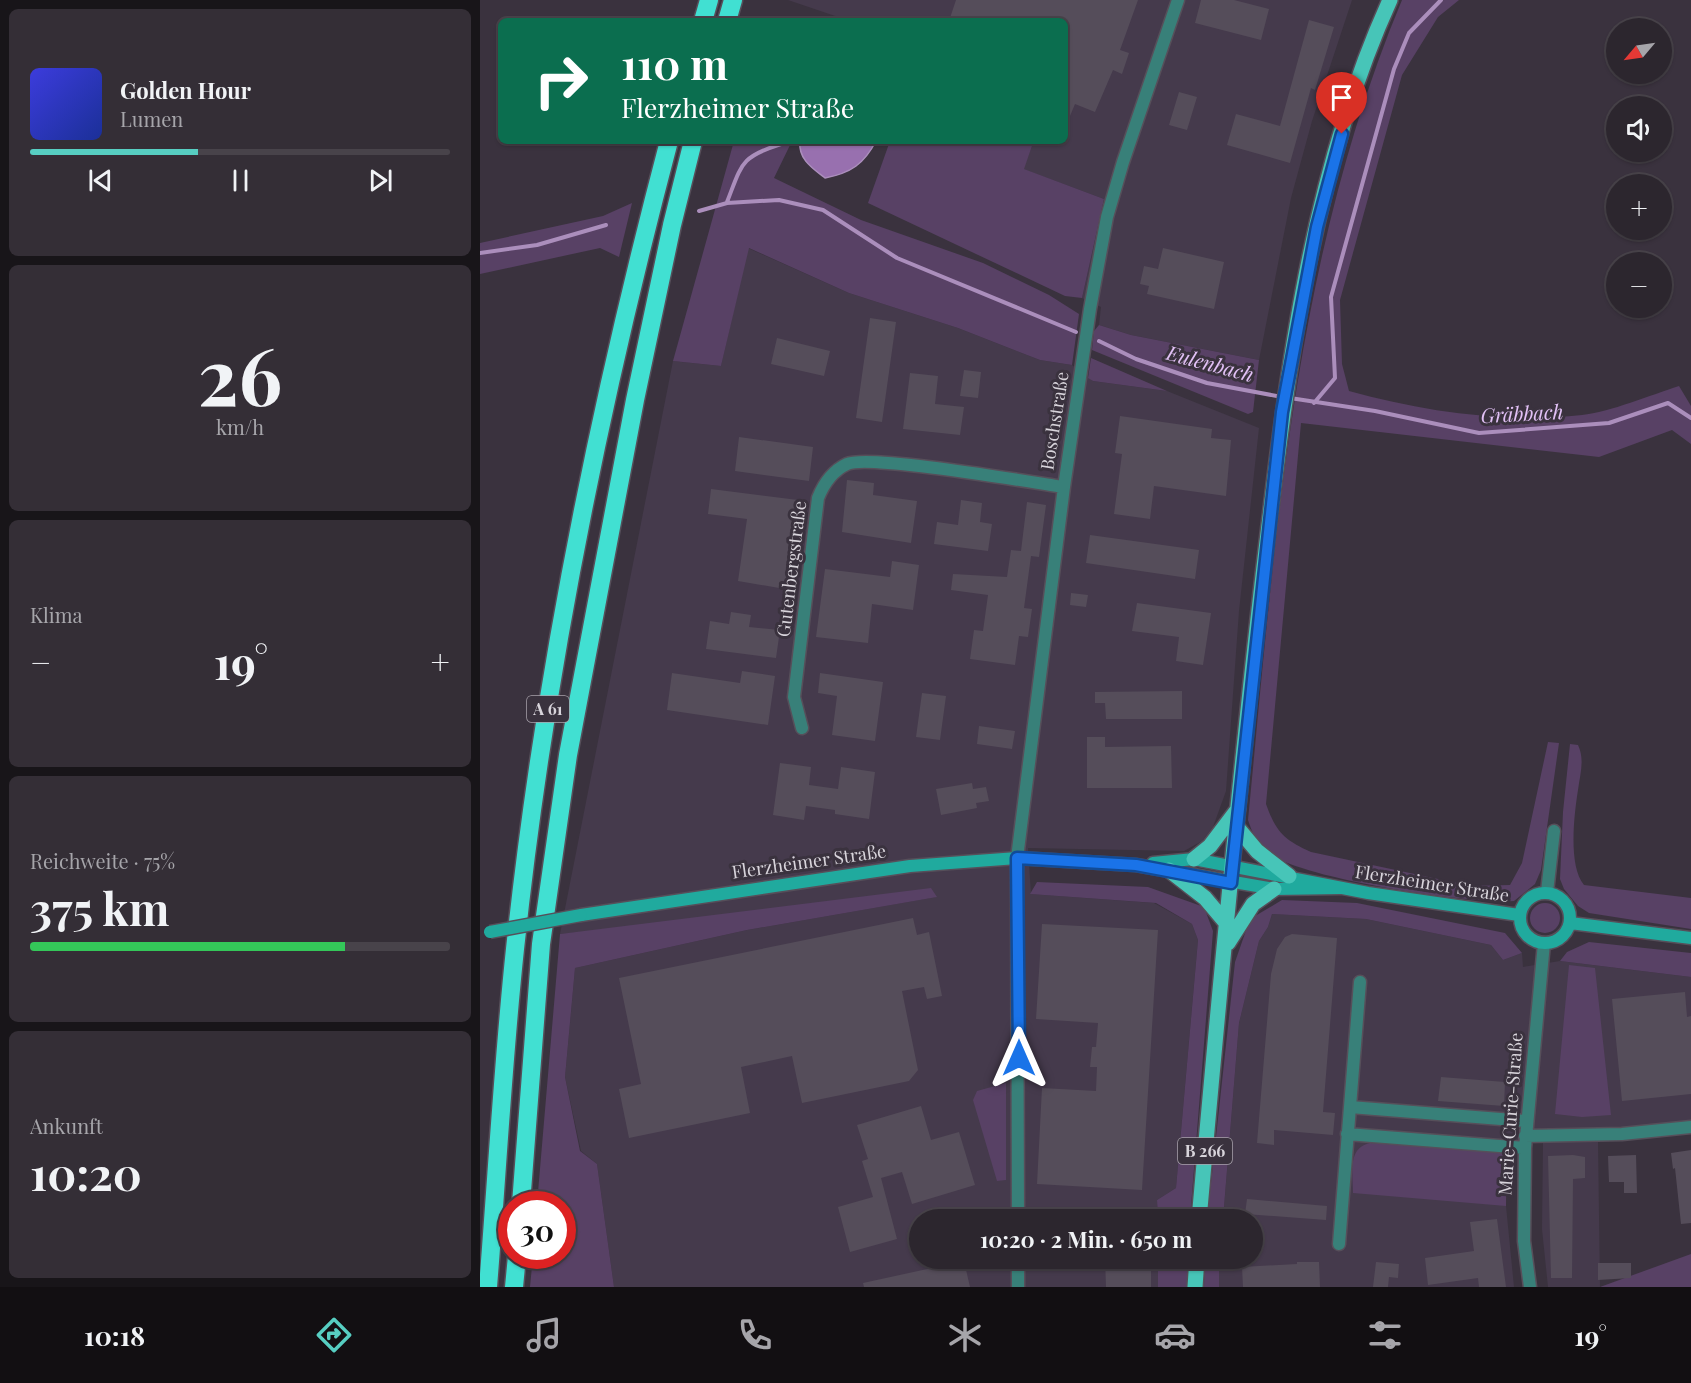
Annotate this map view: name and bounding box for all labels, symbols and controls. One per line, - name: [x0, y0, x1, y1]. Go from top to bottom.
- north arrow: [1606, 18, 1672, 84]
- map controls: [1606, 18, 1672, 318]
- text: 110 m: [621, 35, 728, 91]
- icon: right: [522, 42, 600, 120]
- pin: [1316, 72, 1367, 134]
- text: Golden Hour: [120, 75, 251, 105]
- icon: arrive: [1325, 81, 1358, 114]
- text: Flerzheimer Straße: [621, 89, 854, 125]
- button: sound: [1606, 96, 1672, 162]
- text: Lumen: [120, 105, 183, 132]
- icon: previous: [84, 164, 117, 197]
- icon: pause: [224, 164, 257, 197]
- icon: next: [364, 164, 397, 197]
- button: +: [1606, 174, 1672, 240]
- button: −: [1606, 252, 1672, 318]
- text: 26: [198, 322, 282, 426]
- water label: Eulenbach: [1163, 338, 1257, 387]
- street label: Boschstraße: [1034, 370, 1074, 472]
- water label: Gräbbach: [1480, 397, 1564, 428]
- text: km/h: [216, 413, 264, 440]
- street label: Gutenbergstraße: [771, 499, 811, 638]
- text: Klima: [30, 601, 82, 628]
- text: 19°: [214, 631, 268, 691]
- text: −: [30, 639, 51, 683]
- text: +: [431, 639, 450, 683]
- road number: A 61: [527, 696, 569, 722]
- street label: Flerzheimer Straße: [730, 838, 888, 884]
- text: Reichweite · 75%: [30, 847, 175, 874]
- street label: Flerzheimer Straße: [1353, 859, 1511, 907]
- text: 375 km: [30, 877, 169, 937]
- position arrow: [987, 1026, 1051, 1090]
- street label: Marie-Curie-Straße: [1492, 1032, 1528, 1196]
- text: Ankunft: [30, 1112, 103, 1139]
- road number: B 266: [1178, 1138, 1232, 1164]
- text: 10:20: [30, 1142, 142, 1202]
- speed limit sign: 30: [498, 1191, 576, 1269]
- text: 10:20 · 2 Min. · 650 m: [980, 1224, 1192, 1254]
- icon: directions: [313, 1314, 355, 1356]
- icon: music: [523, 1314, 565, 1356]
- icon: phone: [734, 1314, 776, 1356]
- icon: climate: [944, 1314, 986, 1356]
- icon: car: [1154, 1314, 1196, 1356]
- icon: filters: [1364, 1314, 1406, 1356]
- text: 10:18: [84, 1317, 145, 1353]
- text: 19°: [1574, 1317, 1607, 1353]

